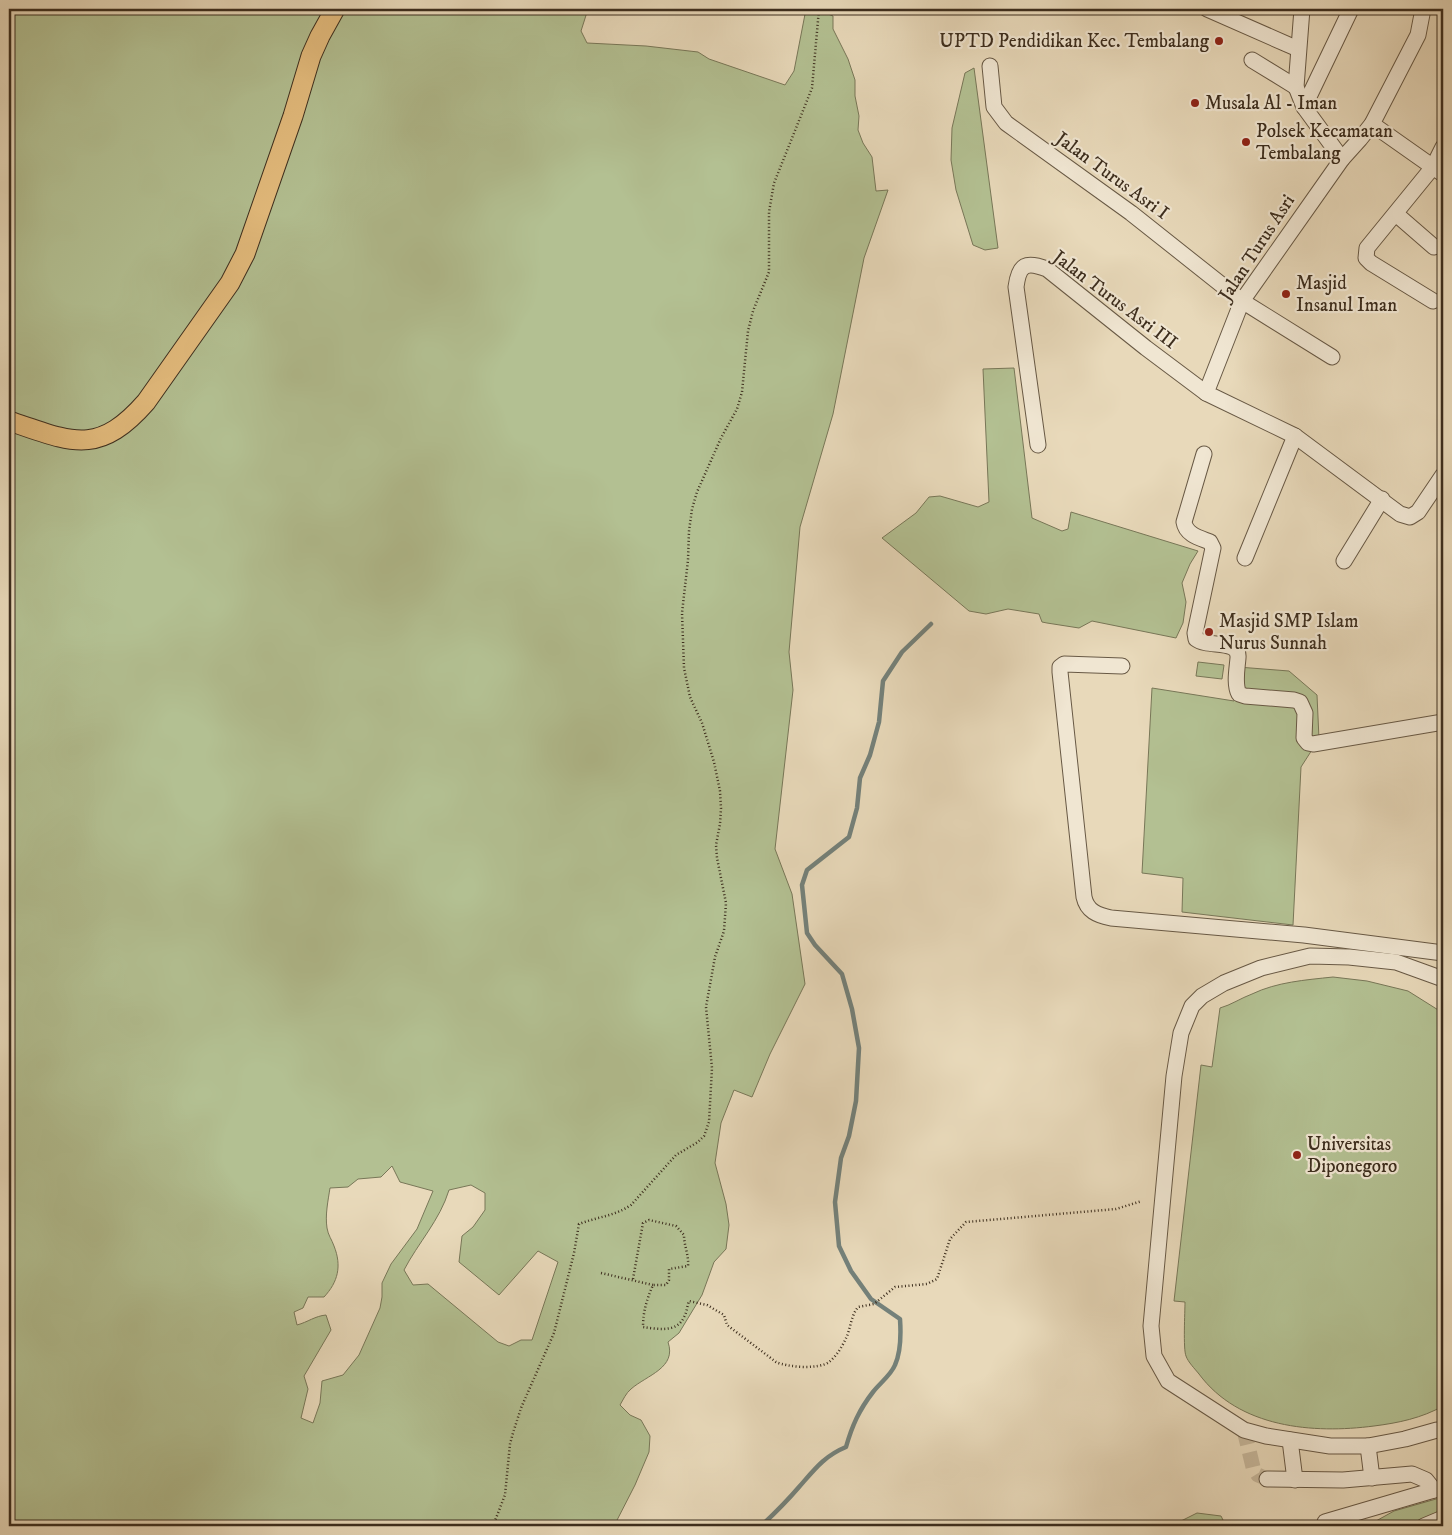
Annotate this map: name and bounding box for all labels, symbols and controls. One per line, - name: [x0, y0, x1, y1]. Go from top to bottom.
- place label: UPTD Pendidikan Kec. Tembalang: [939, 30, 1210, 53]
- marker: UPTD Pendidikan Kec. Tembalang: [1213, 35, 1225, 47]
- place label: Musala Al - Iman: [1205, 92, 1337, 115]
- marker: Musala Al - Iman: [1189, 97, 1201, 109]
- place label: Polsek Kecamatan Tembalang: [1256, 120, 1393, 165]
- street label: Jalan Turus Asri I: [1049, 126, 1173, 225]
- marker: Polsek Kecamatan Tembalang: [1240, 136, 1252, 148]
- street label: Jalan Turus Asri: [1213, 190, 1300, 307]
- street label: Jalan Turus Asri III: [1047, 245, 1182, 354]
- place label: Masjid Insanul Iman: [1296, 272, 1397, 317]
- marker: Masjid Insanul Iman: [1280, 288, 1292, 300]
- place label: Masjid SMP Islam Nurus Sunnah: [1219, 610, 1358, 655]
- marker: Masjid SMP Islam Nurus Sunnah: [1203, 626, 1215, 638]
- place label: Universitas Diponegoro: [1307, 1133, 1397, 1178]
- marker: Universitas Diponegoro: [1291, 1149, 1303, 1161]

